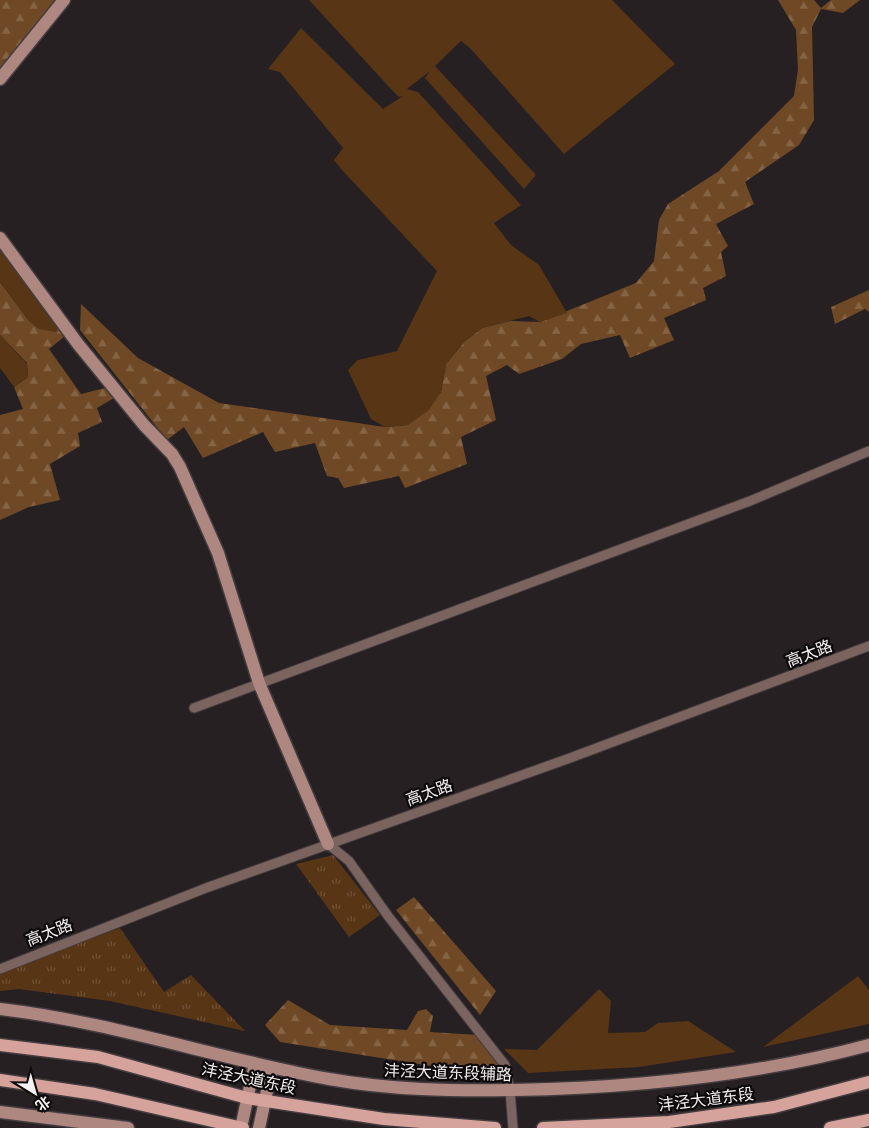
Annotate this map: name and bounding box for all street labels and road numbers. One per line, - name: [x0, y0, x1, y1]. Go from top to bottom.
- street label: 高太路: [783, 636, 835, 672]
- street label: 高太路: [403, 775, 455, 811]
- street label: 高太路: [23, 915, 75, 951]
- street label: 沣泾大道东段: [200, 1059, 298, 1099]
- street label: 沣泾大道东段辅路: [384, 1061, 512, 1085]
- street label: 沣泾大道东段: [657, 1084, 755, 1116]

